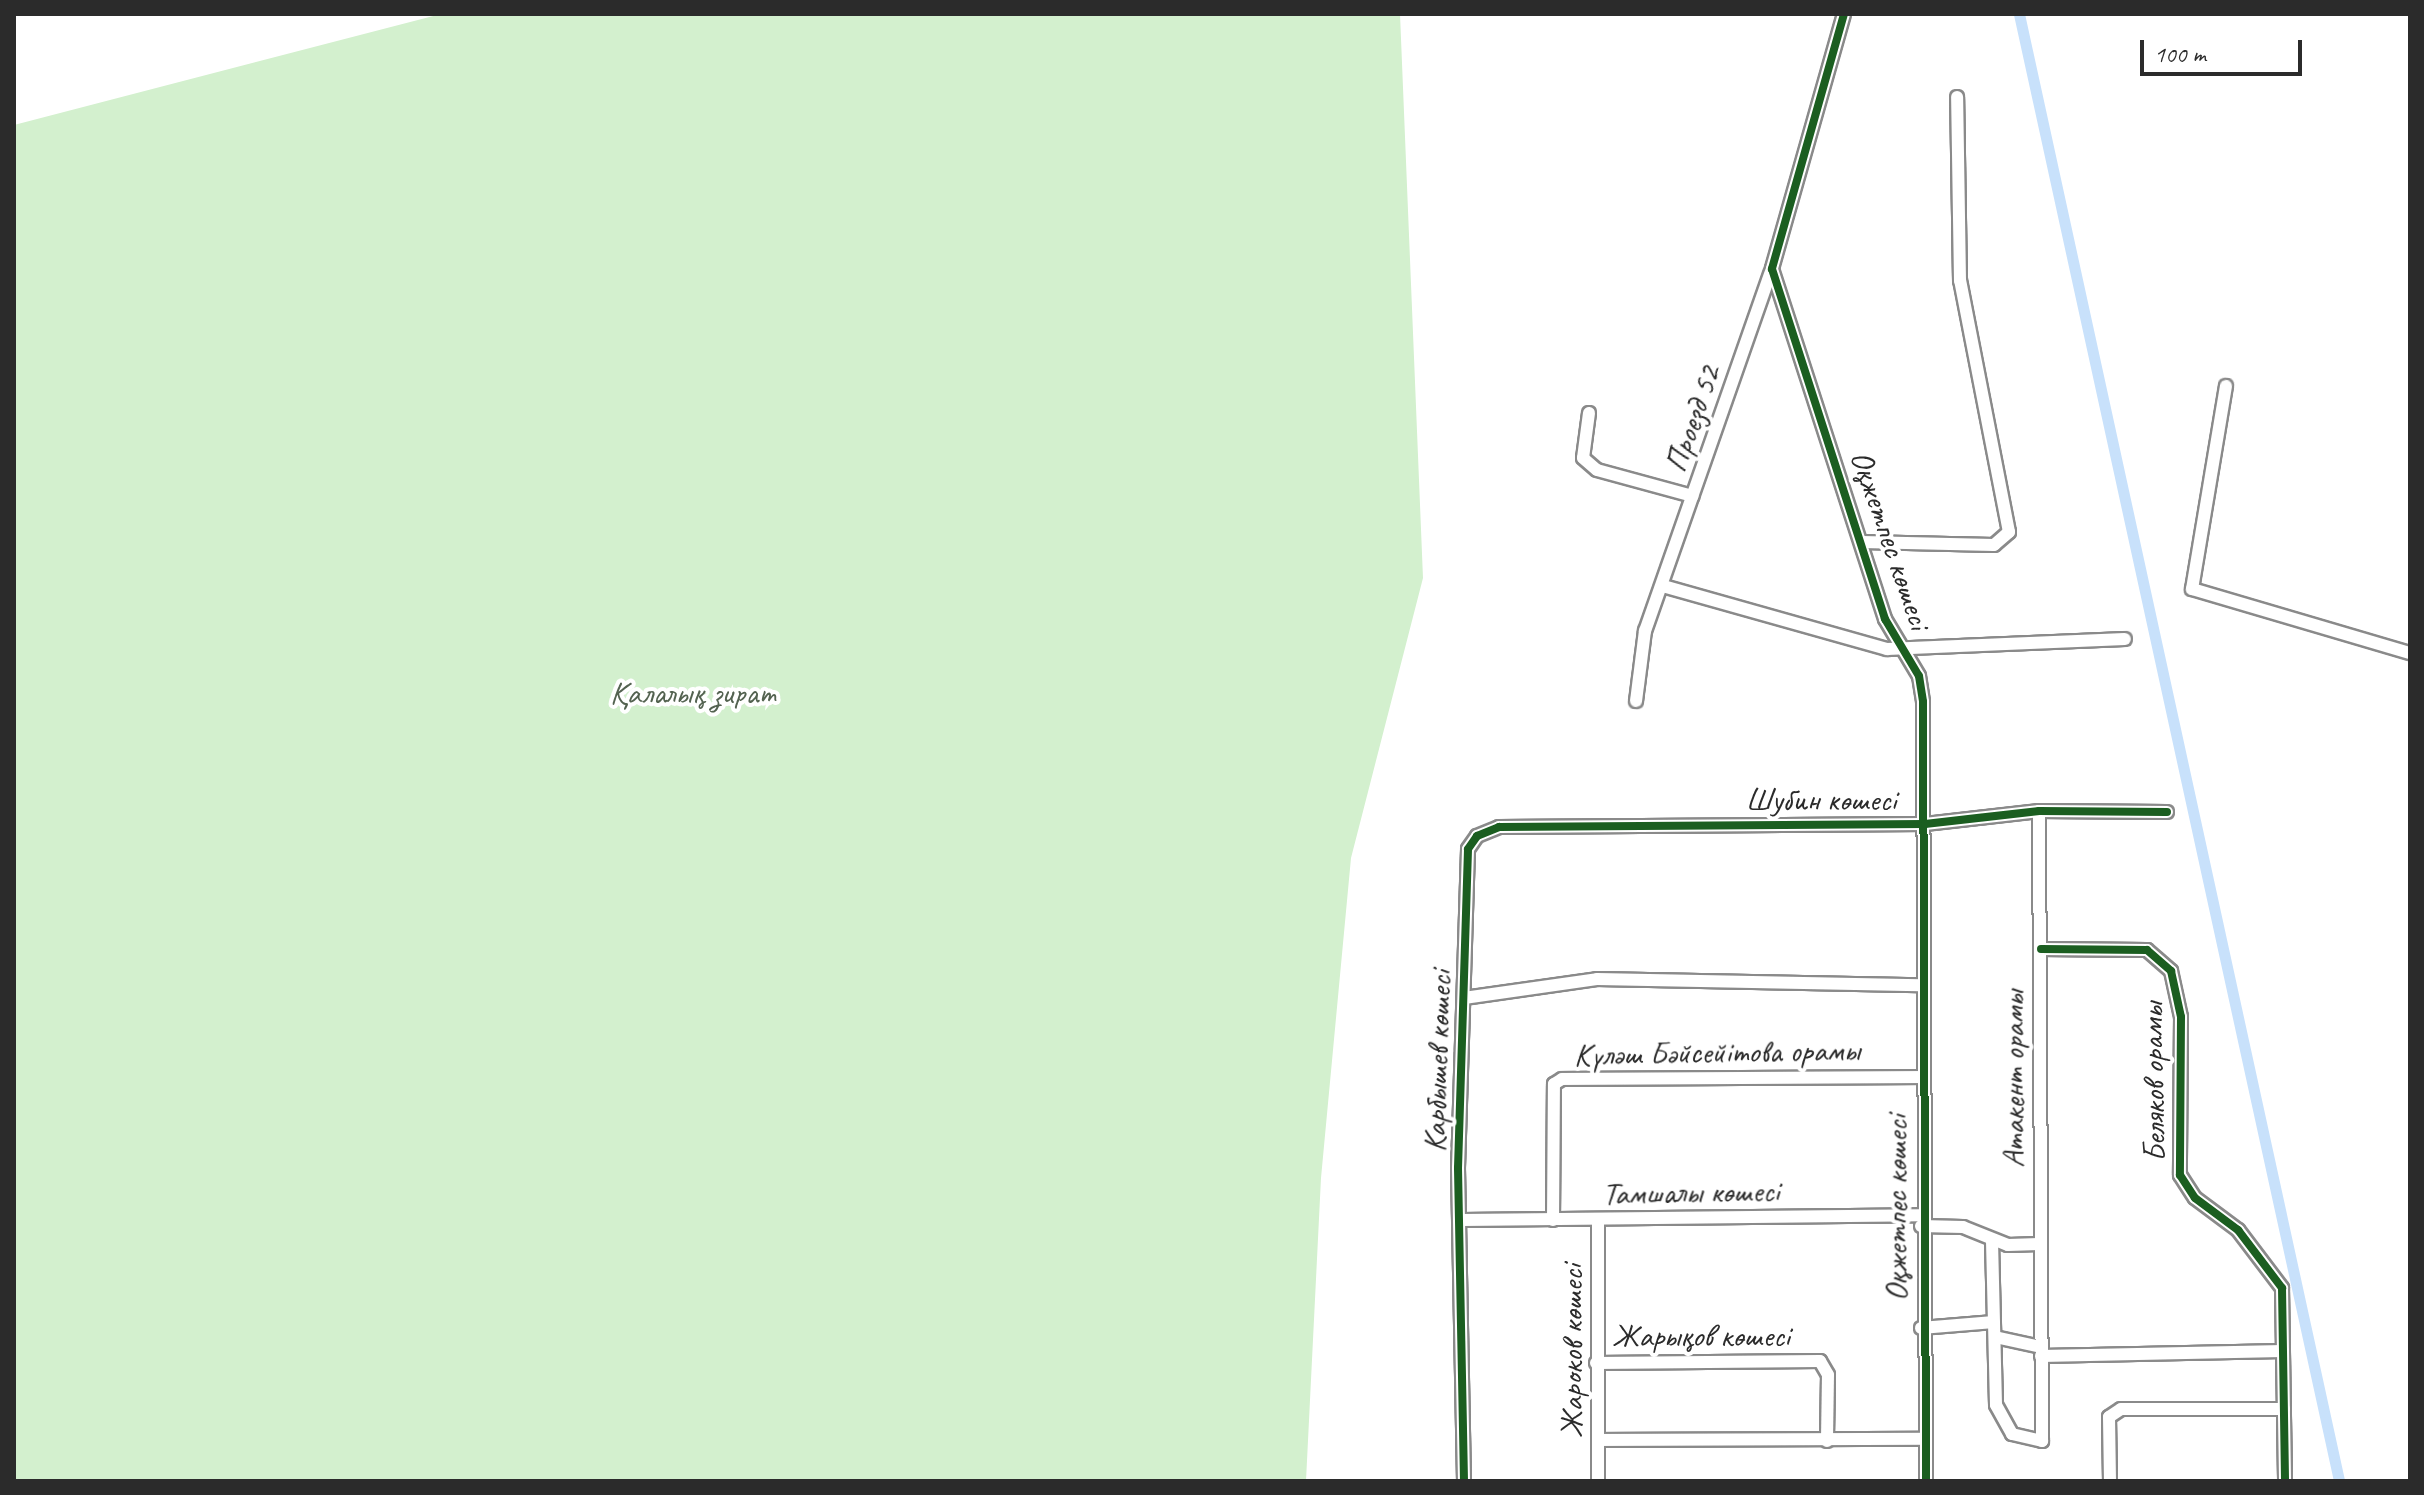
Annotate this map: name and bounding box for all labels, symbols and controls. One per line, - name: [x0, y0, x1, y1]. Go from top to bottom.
- scale bar: [2144, 24, 2306, 74]
- text: 100 m: [2154, 39, 2206, 69]
- street label: Проезд 52: [1657, 361, 1729, 477]
- street label: Оқжетпес көшесі: [1841, 445, 1939, 635]
- park label: Қалалық зират: [610, 674, 776, 712]
- street label: Шубин көшесі: [1746, 781, 1896, 819]
- street label: Карбышев көшесі: [1416, 969, 1460, 1153]
- street label: Атакент орамы: [1995, 990, 2033, 1168]
- street label: Беляков орамы: [2133, 1002, 2175, 1162]
- street label: Күләш Бәйсейітова орамы: [1573, 1031, 1861, 1075]
- street label: Оқжетпес көшесі: [1878, 1115, 1916, 1301]
- street label: Тамшалы көшесі: [1602, 1172, 1780, 1214]
- street label: Жароков көшесі: [1553, 1264, 1591, 1438]
- street label: Жарықов көшесі: [1612, 1317, 1790, 1355]

